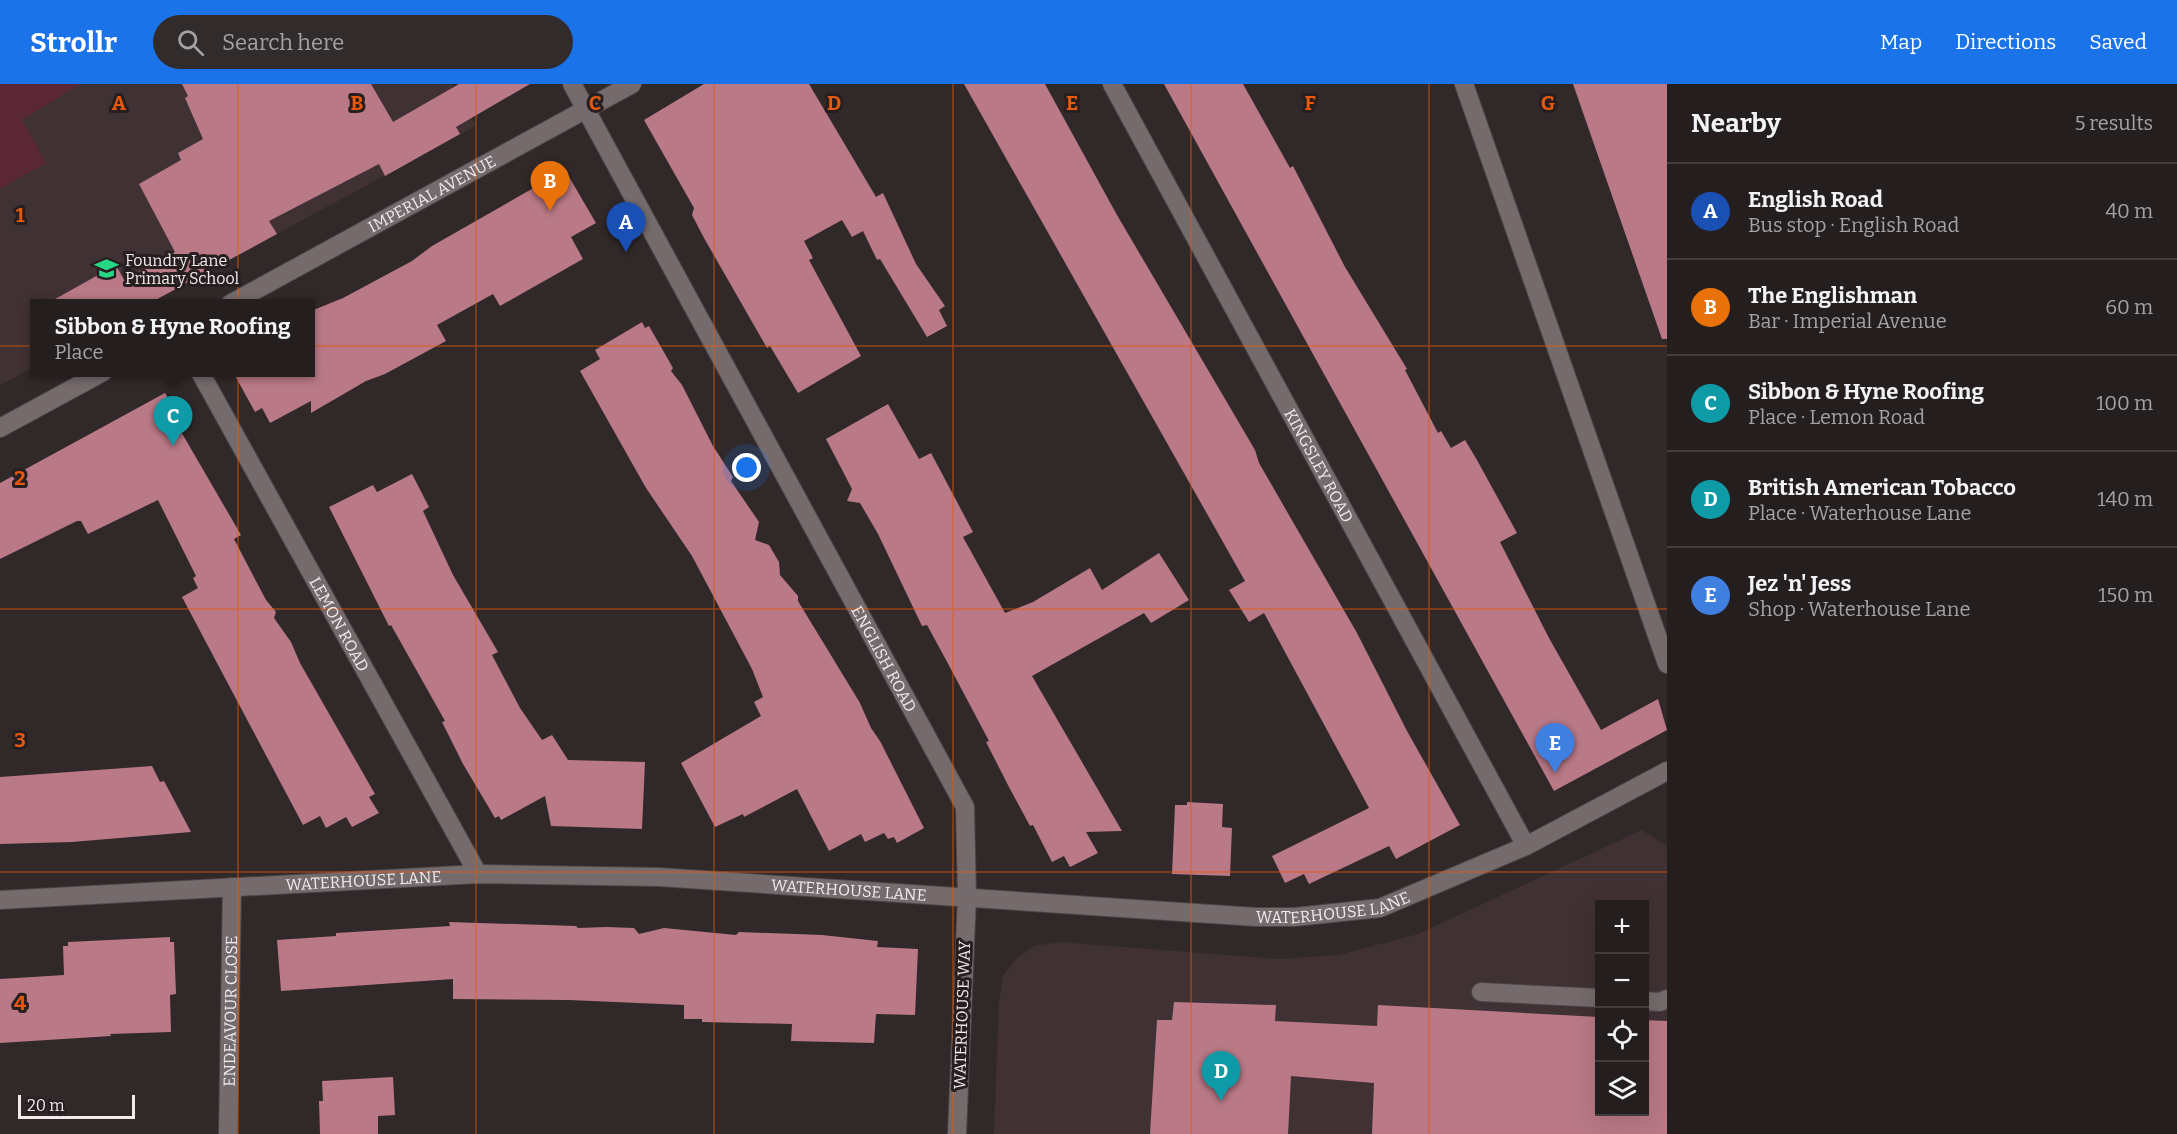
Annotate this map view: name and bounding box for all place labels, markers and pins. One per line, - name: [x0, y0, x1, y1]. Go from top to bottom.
- pin: B: [530, 162, 570, 211]
- pin: A: [606, 202, 646, 252]
- place label: Foundry Lane Primary School: [125, 251, 240, 288]
- school or university icon: Foundry Lane Primary School: [94, 256, 120, 282]
- pin: C: [154, 396, 192, 446]
- pin: E: [1536, 724, 1574, 773]
- pin: D: [1202, 1052, 1240, 1101]

